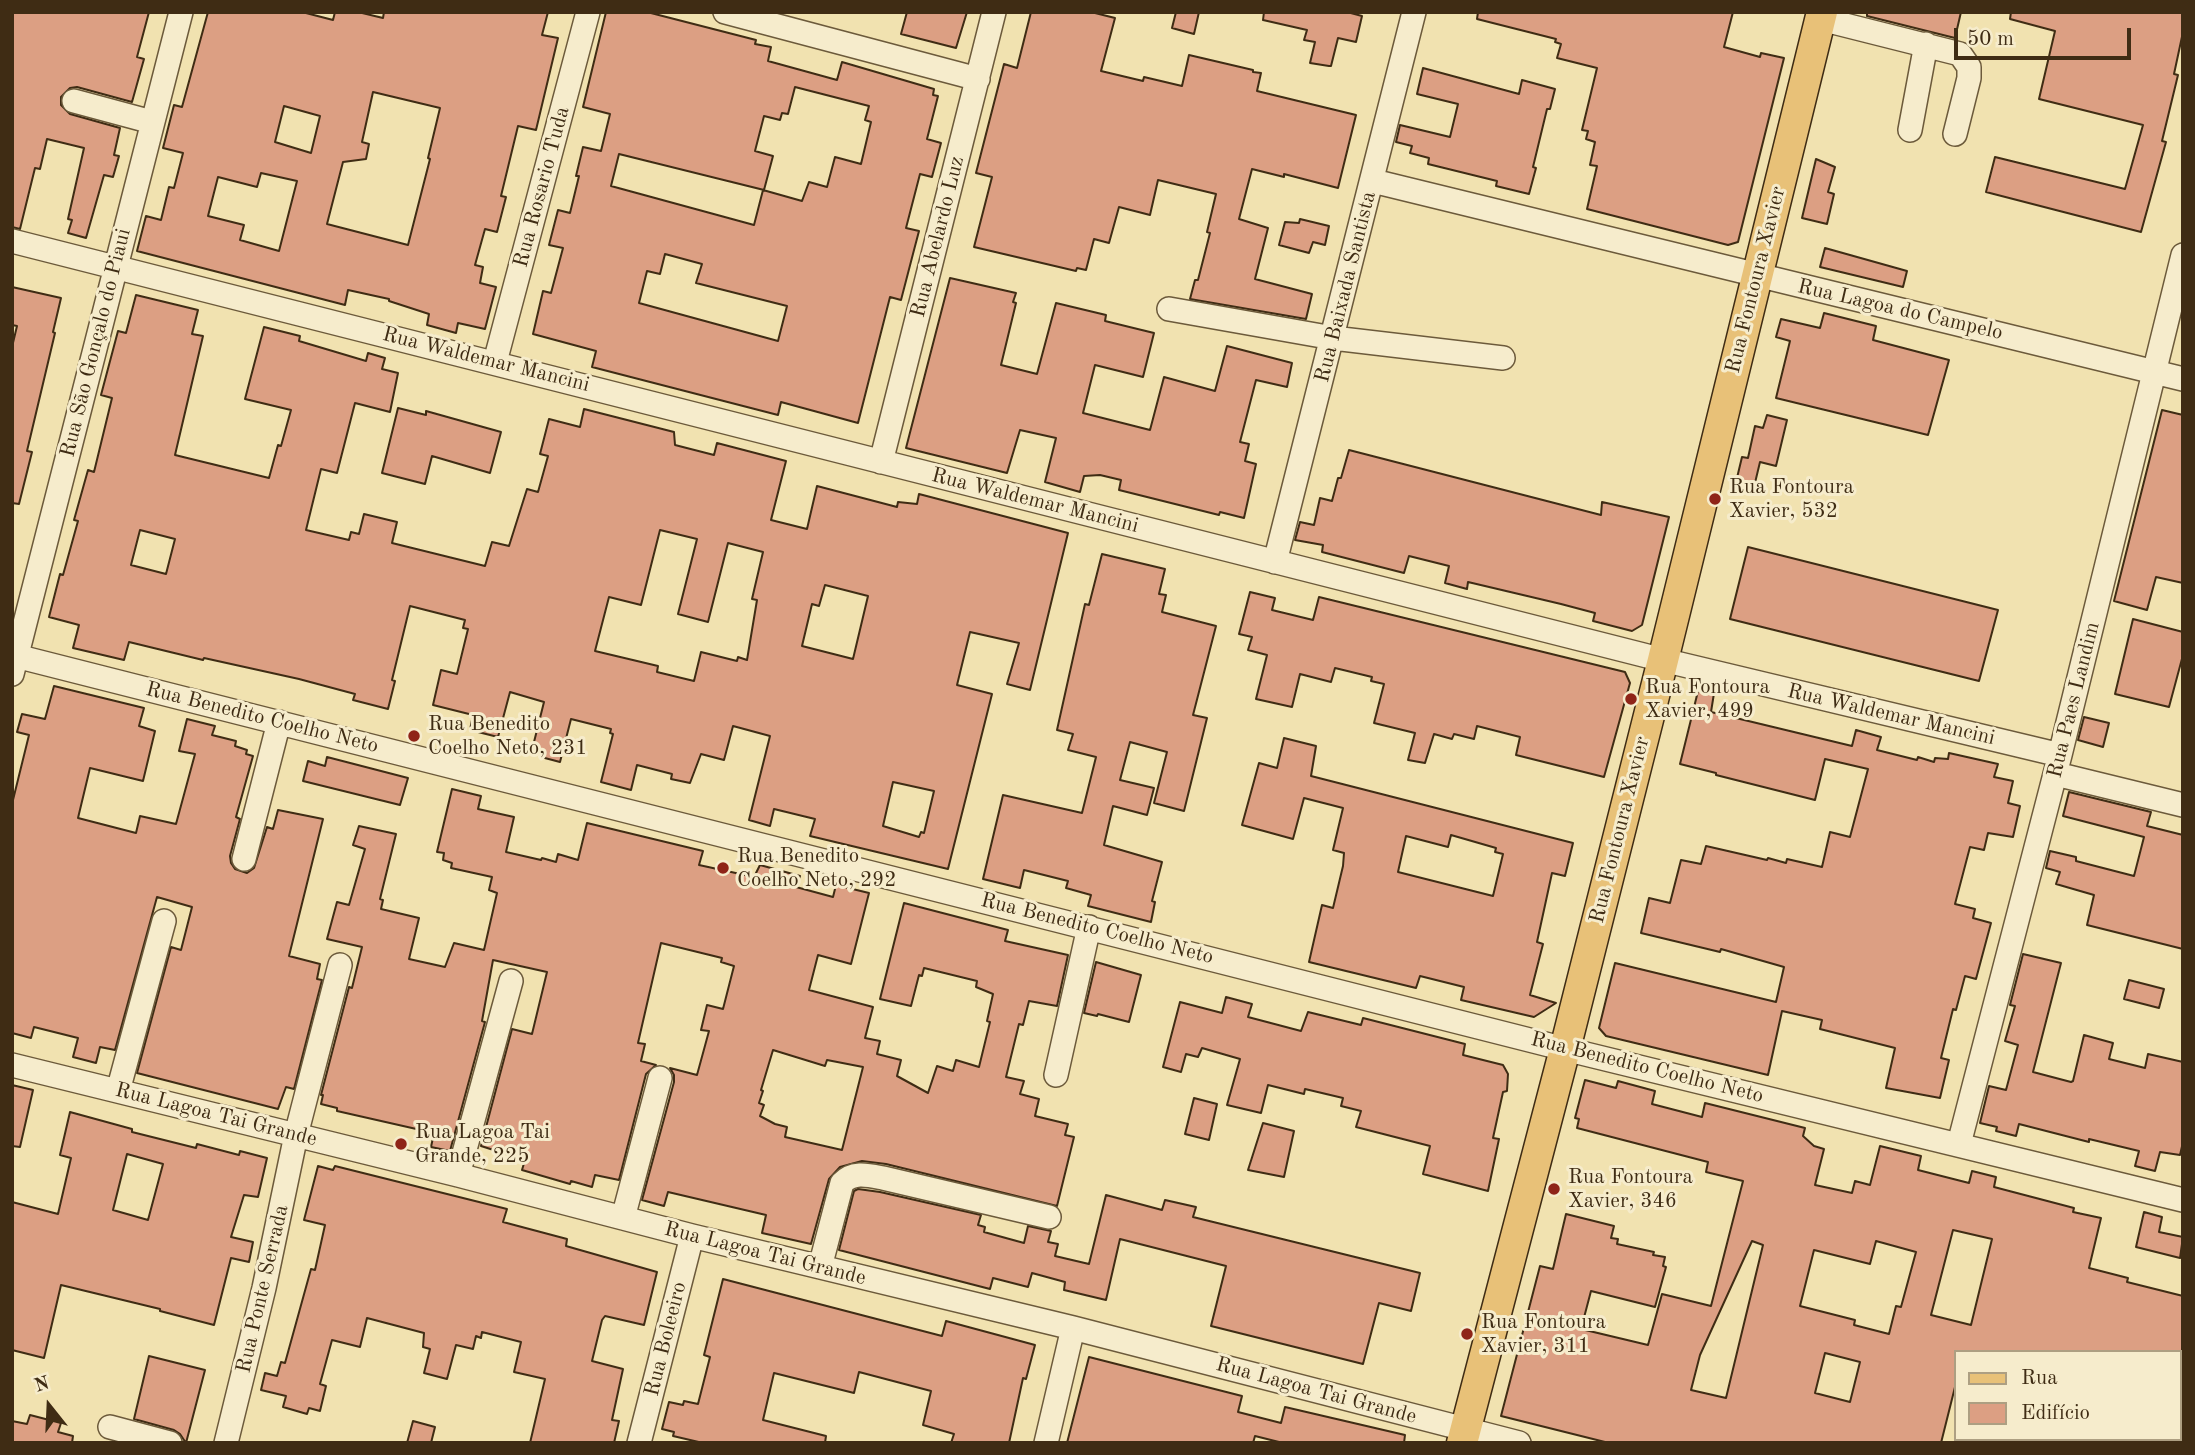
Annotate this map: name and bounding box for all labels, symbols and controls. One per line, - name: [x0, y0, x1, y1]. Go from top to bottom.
- scale bar: [1957, 14, 2134, 58]
- text: 50 m: [1967, 29, 2014, 50]
- street label: Rua Rosario Tuda: [508, 104, 576, 270]
- street label: Rua Abelardo Luz: [906, 154, 970, 320]
- street label: Rua Fontoura Xavier: [1721, 184, 1791, 376]
- street label: Rua Baixada Santista: [1310, 189, 1382, 385]
- street label: Rua São Gonçalo do Piaui: [55, 226, 137, 460]
- street label: Rua Lagoa do Campelo: [1795, 274, 2005, 346]
- street label: Rua Waldemar Mancini: [380, 322, 592, 398]
- street label: Rua Waldemar Mancini: [929, 463, 1141, 539]
- place label: Rua Fontoura Xavier, 532: [1729, 474, 1854, 524]
- marker: Rua Fontoura Xavier, 532: [1707, 491, 1723, 507]
- street label: Rua Paes Landim: [2042, 619, 2106, 781]
- place label: Rua Fontoura Xavier, 499: [1645, 674, 1770, 724]
- street label: Rua Benedito Coelho Neto: [143, 677, 381, 759]
- street label: Rua Waldemar Mancini: [1785, 679, 1997, 751]
- marker: Rua Fontoura Xavier, 499: [1623, 691, 1639, 707]
- place label: Rua Benedito Coelho Neto, 231: [428, 711, 587, 761]
- marker: Rua Benedito Coelho Neto, 231: [406, 728, 422, 744]
- street label: Rua Fontoura Xavier: [1585, 734, 1655, 926]
- place label: Rua Benedito Coelho Neto, 292: [737, 843, 896, 893]
- marker: Rua Benedito Coelho Neto, 292: [715, 860, 731, 876]
- street label: Rua Benedito Coelho Neto: [978, 888, 1216, 970]
- street label: Rua Benedito Coelho Neto: [1528, 1027, 1766, 1109]
- street label: Rua Lagoa Tai Grande: [113, 1078, 319, 1152]
- place label: Rua Lagoa Tai Grande, 225: [415, 1119, 550, 1169]
- marker: Rua Lagoa Tai Grande, 225: [393, 1136, 409, 1152]
- place label: Rua Fontoura Xavier, 346: [1568, 1164, 1693, 1214]
- marker: Rua Fontoura Xavier, 346: [1546, 1181, 1562, 1197]
- street label: Rua Ponte Serrada: [231, 1202, 295, 1376]
- street label: Rua Lagoa Tai Grande: [662, 1217, 868, 1291]
- street label: Rua Boleeiro: [640, 1279, 692, 1399]
- place label: Rua Fontoura Xavier, 311: [1481, 1309, 1606, 1359]
- marker: Rua Fontoura Xavier, 311: [1459, 1326, 1475, 1342]
- legend: [1954, 1350, 2181, 1441]
- street label: Rua Lagoa Tai Grande: [1213, 1352, 1419, 1430]
- text: Rua: [2021, 1368, 2058, 1389]
- north arrow: [14, 1371, 84, 1441]
- text: N: [33, 1374, 52, 1397]
- text: Edifício: [2021, 1403, 2090, 1424]

